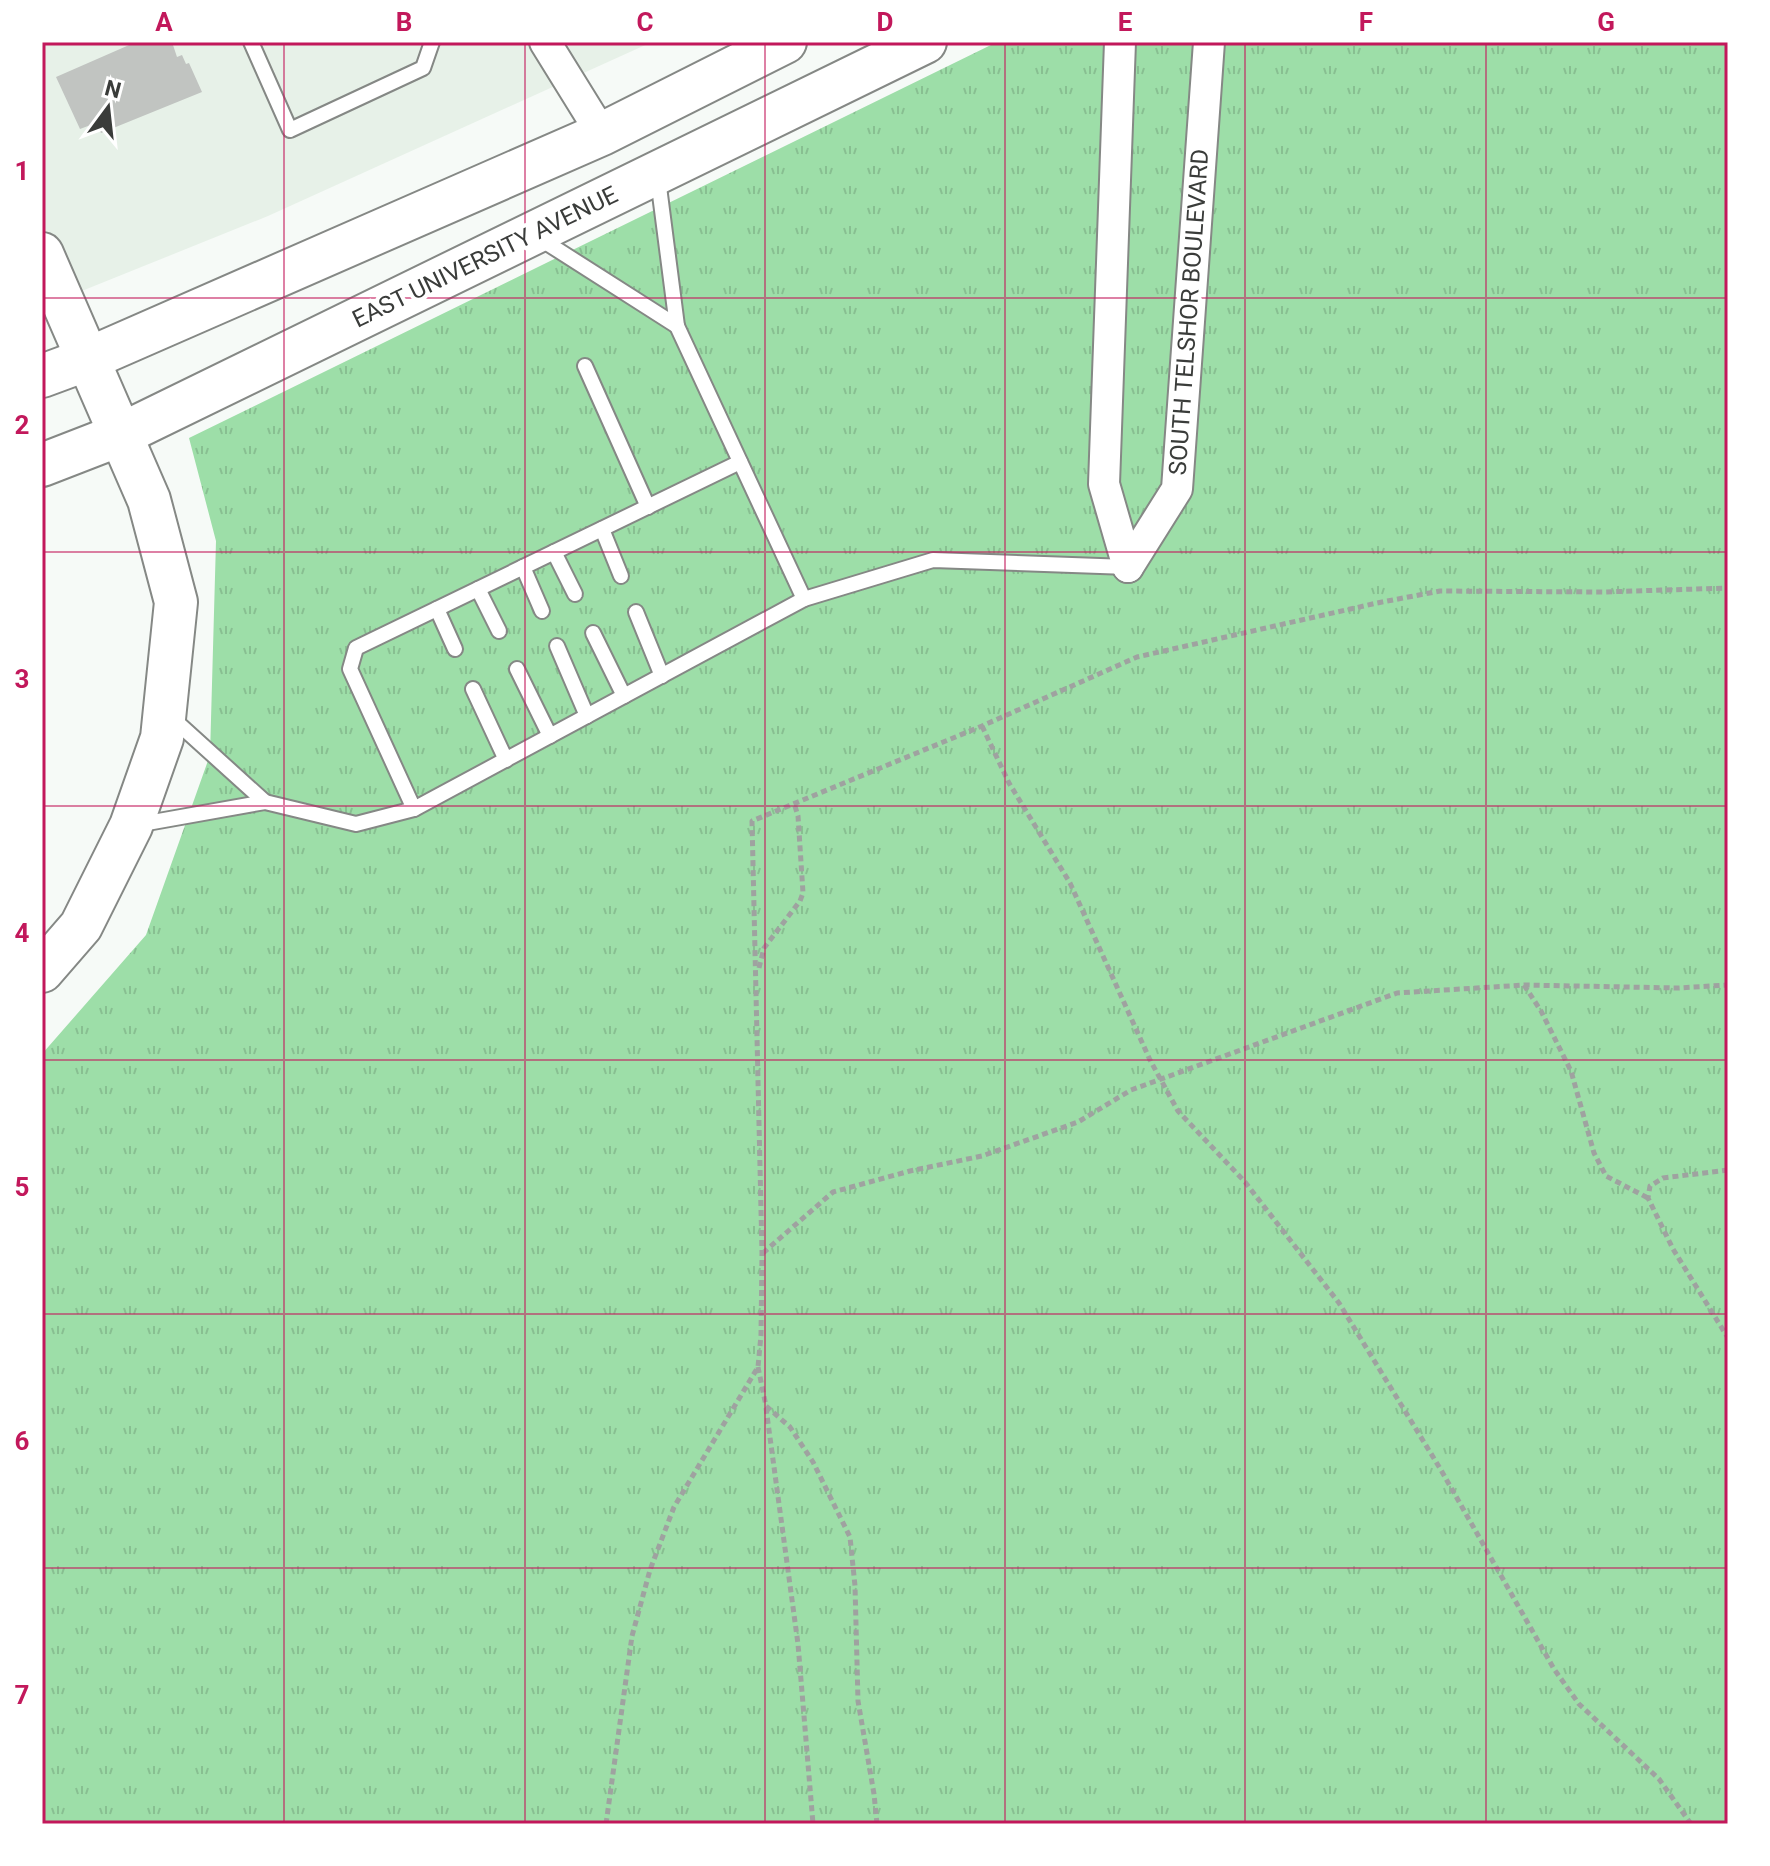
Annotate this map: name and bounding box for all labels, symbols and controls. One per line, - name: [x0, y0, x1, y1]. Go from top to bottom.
- text: A: [155, 7, 173, 37]
- text: B: [396, 7, 412, 37]
- text: C: [636, 7, 654, 37]
- text: D: [877, 7, 893, 37]
- text: E: [1118, 7, 1133, 37]
- text: F: [1359, 7, 1373, 37]
- text: G: [1597, 7, 1615, 37]
- north arrow: [68, 68, 148, 148]
- text: N: [102, 75, 124, 103]
- street label: SOUTH TELSHOR BOULEVARD: [1164, 148, 1214, 476]
- text: 1: [15, 156, 29, 186]
- street label: EAST UNIVERSITY AVENUE: [348, 181, 622, 333]
- text: 2: [15, 410, 29, 440]
- text: 3: [15, 664, 29, 694]
- text: 4: [15, 918, 30, 948]
- text: 5: [15, 1172, 29, 1202]
- text: 6: [15, 1426, 30, 1456]
- text: 7: [15, 1680, 29, 1710]

